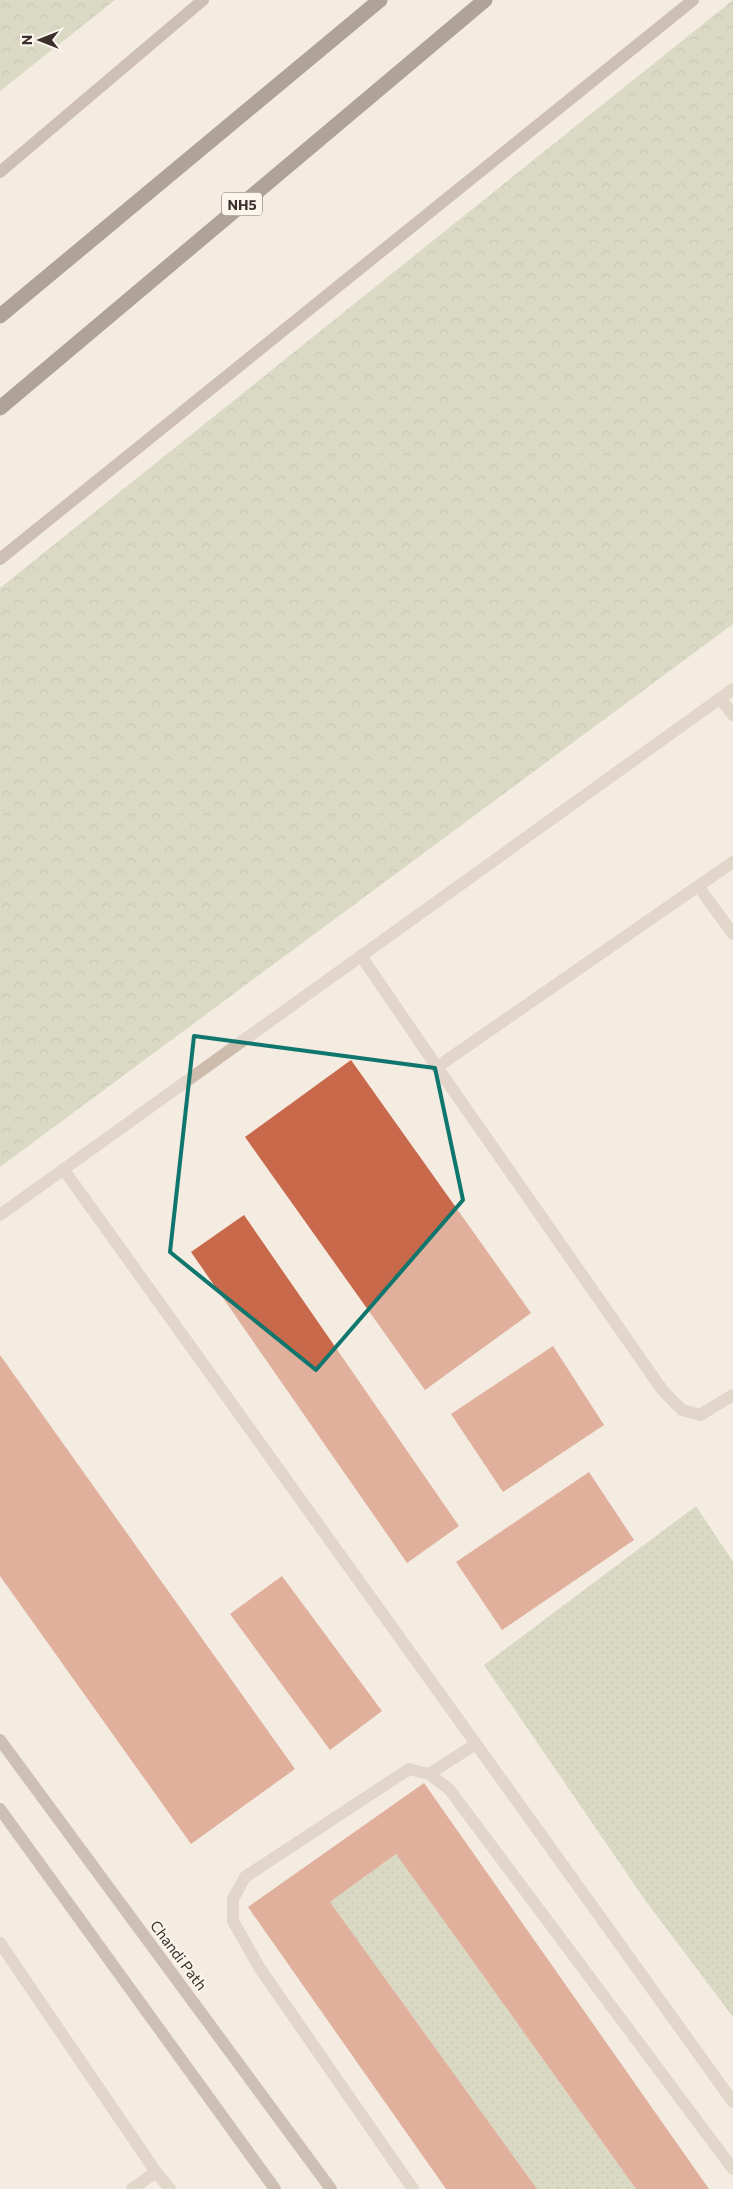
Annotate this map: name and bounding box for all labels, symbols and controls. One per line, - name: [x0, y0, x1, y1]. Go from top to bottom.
- north arrow: [15, 15, 65, 65]
- text: N: [18, 35, 35, 45]
- road number: NH5: [222, 192, 262, 215]
- street label: Chandi Path: [147, 1917, 211, 1993]

